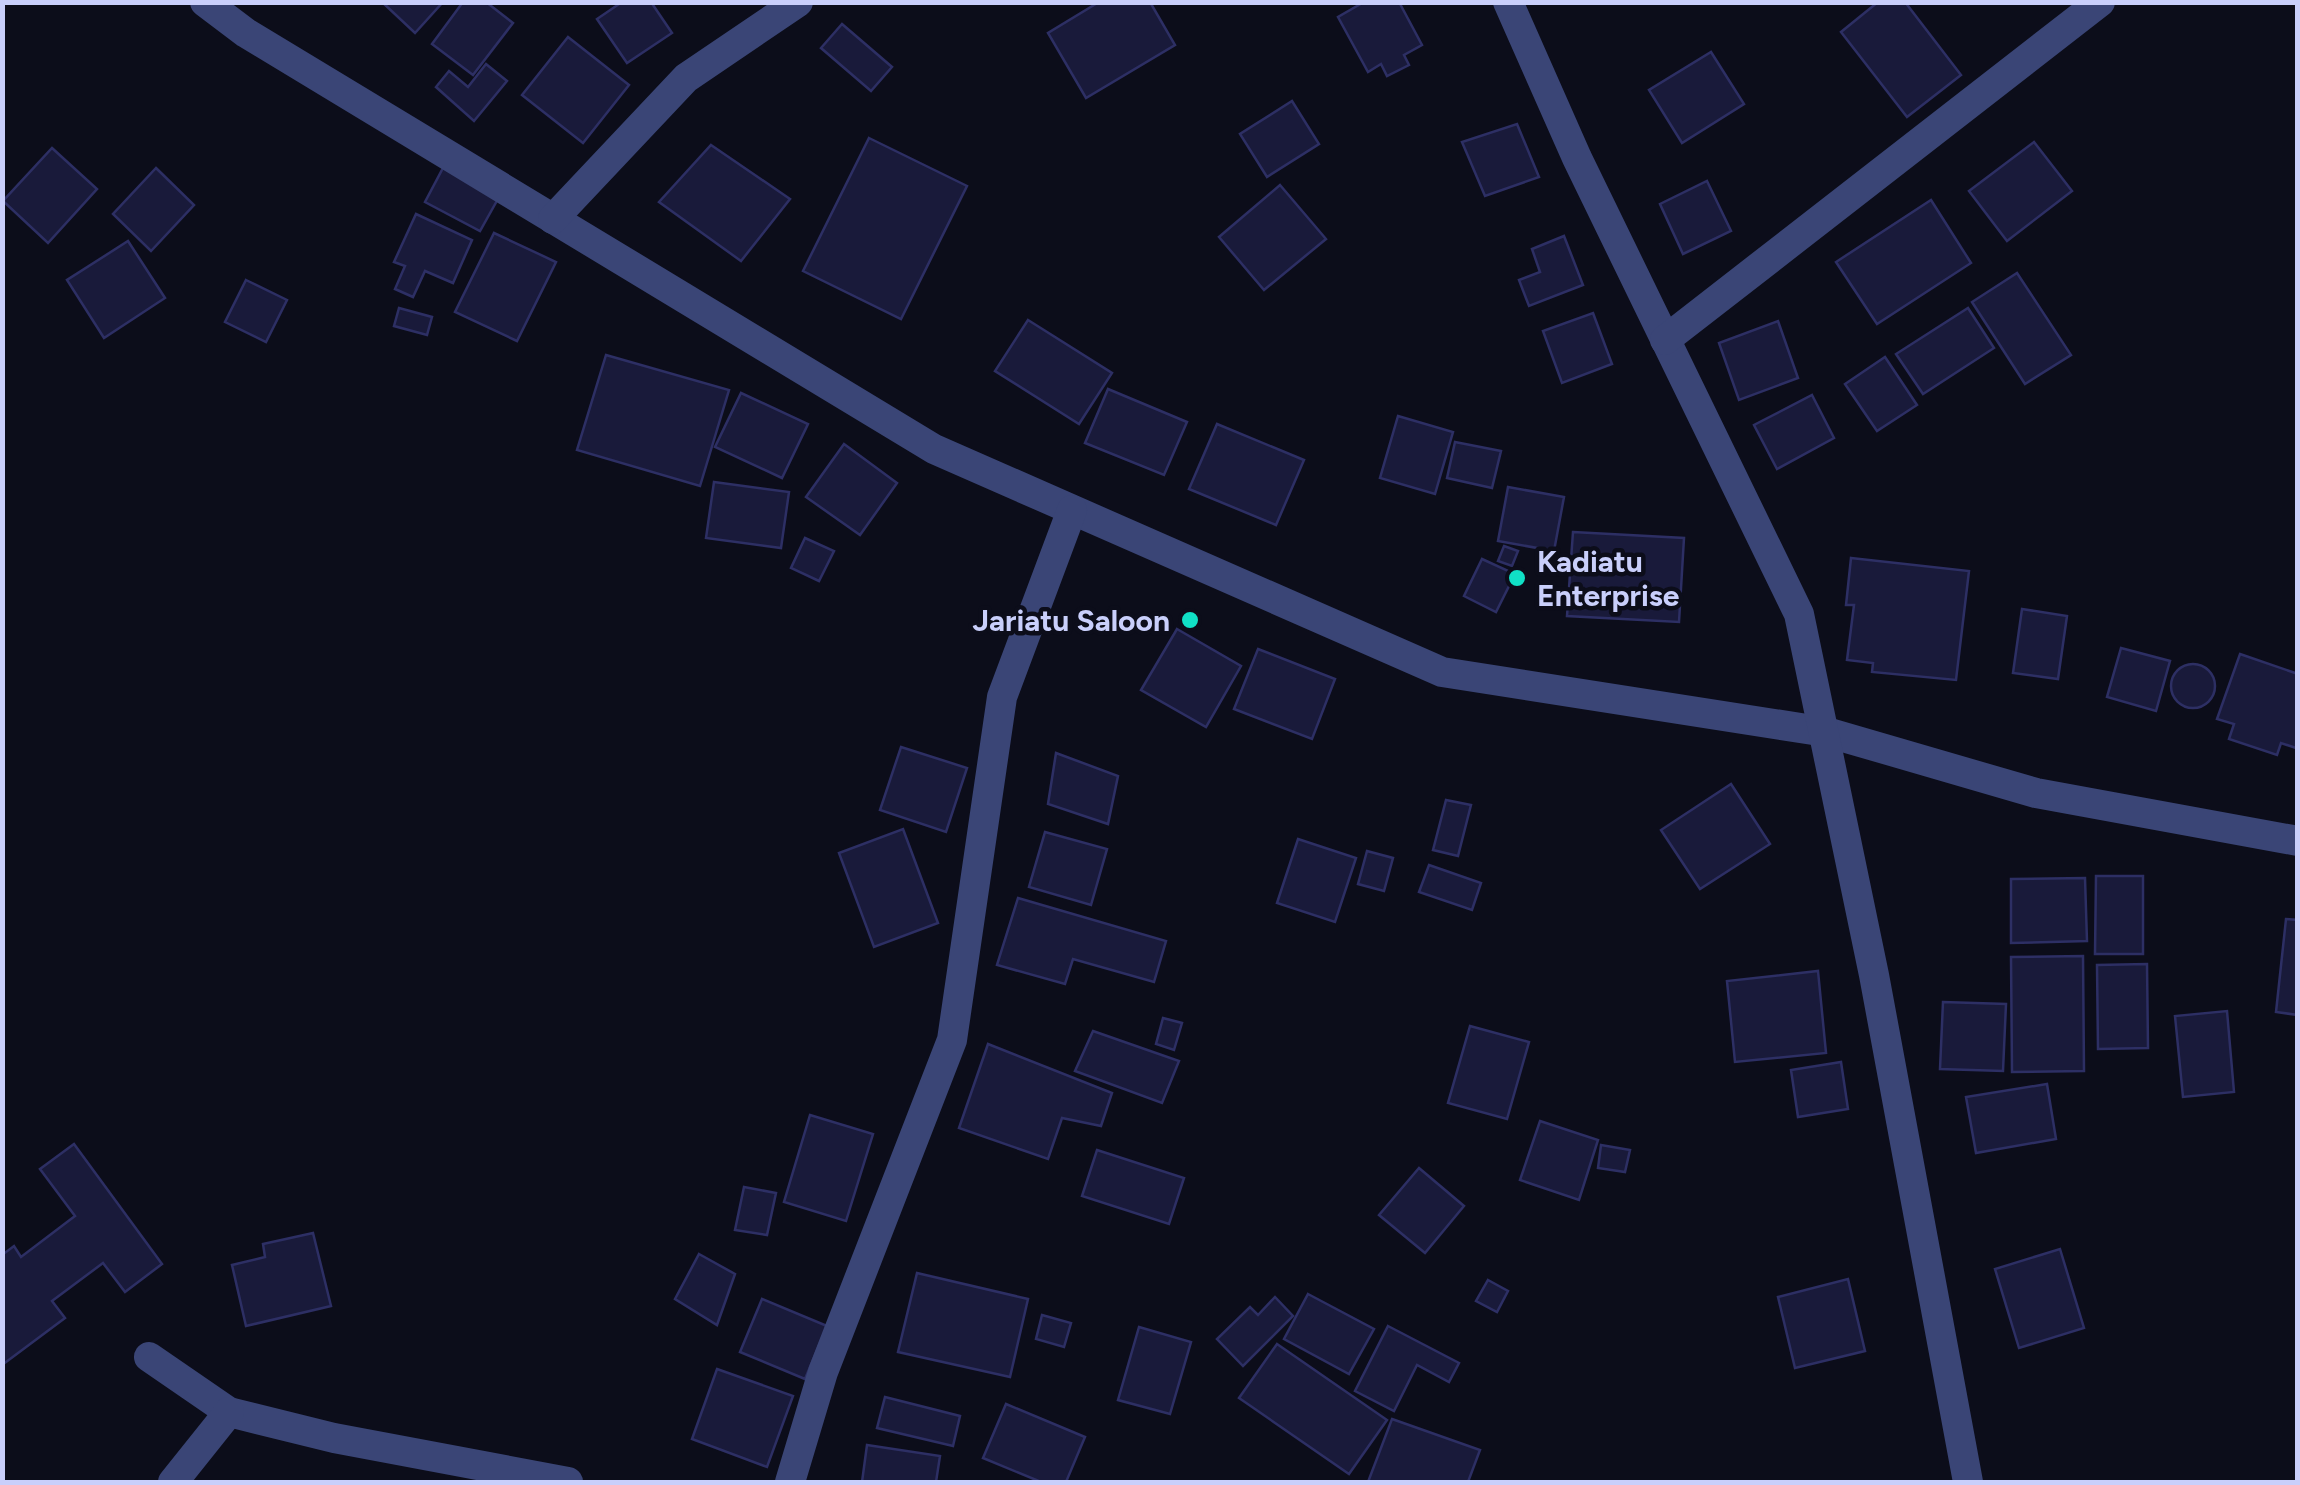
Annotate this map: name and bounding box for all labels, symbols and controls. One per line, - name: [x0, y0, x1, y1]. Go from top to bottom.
- place label: Kadiatu Enterprise: [1537, 543, 1680, 614]
- marker: Kadiatu Enterprise: [1506, 567, 1528, 589]
- place label: Jariatu Saloon: [973, 602, 1170, 639]
- marker: Jariatu Saloon: [1179, 609, 1201, 631]

